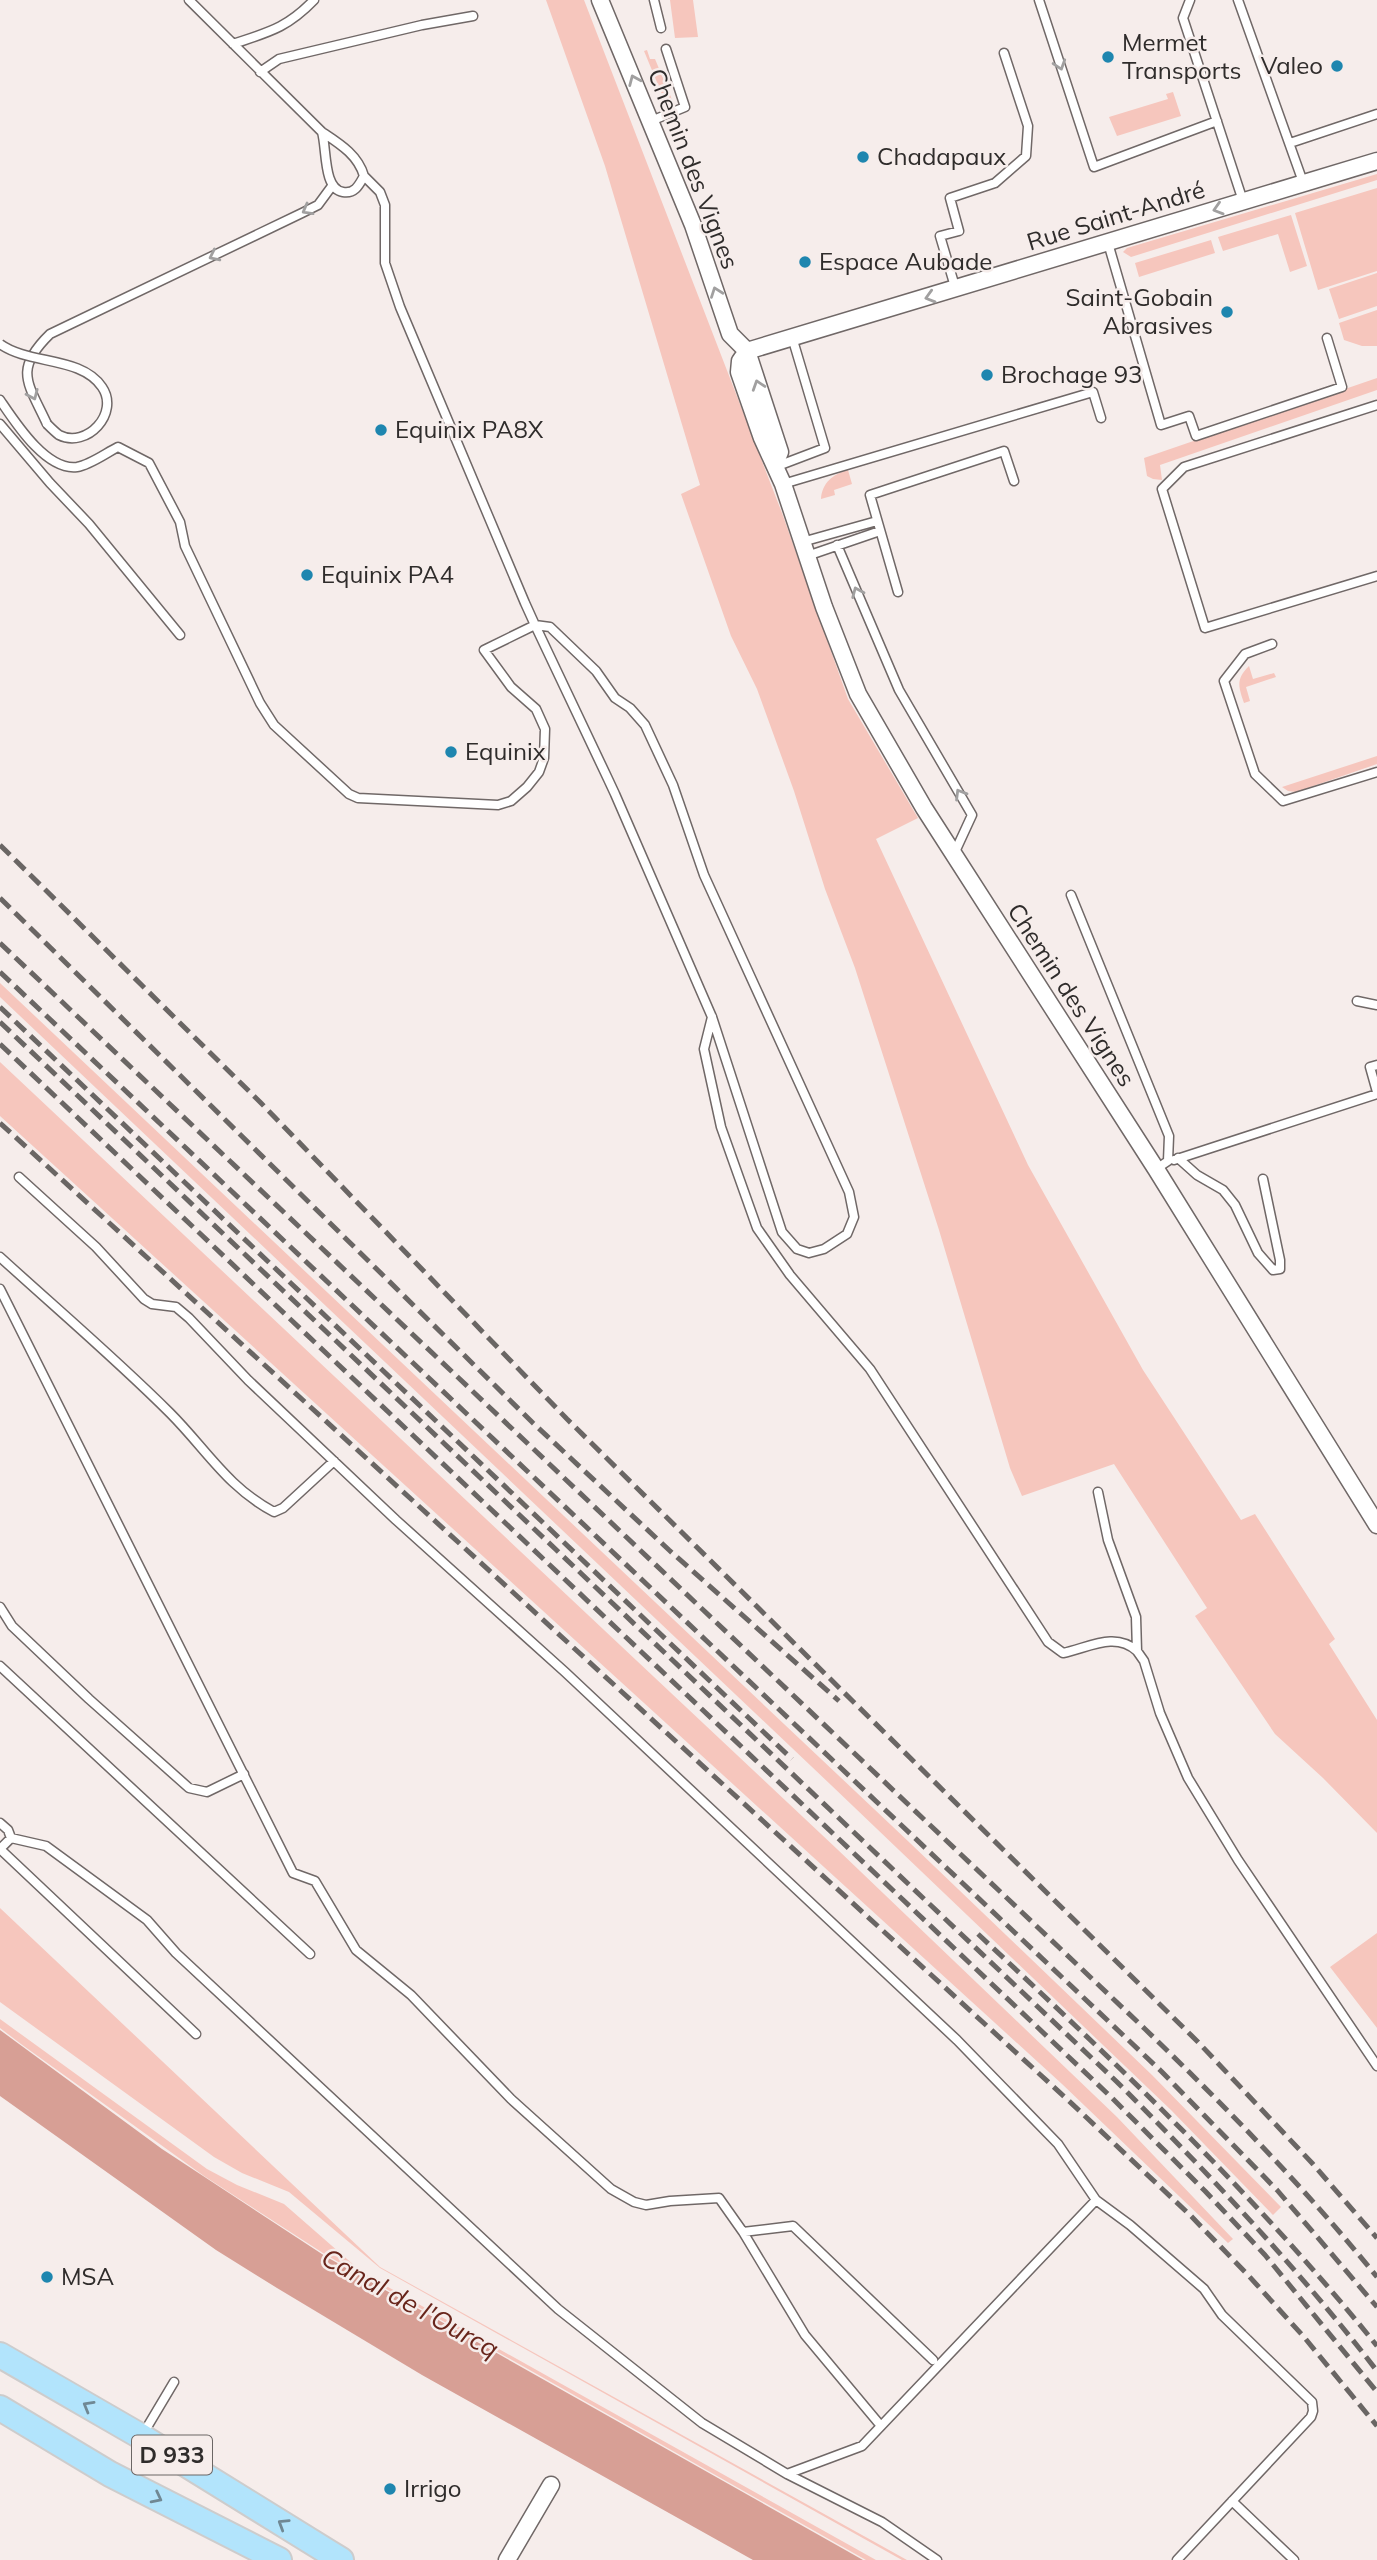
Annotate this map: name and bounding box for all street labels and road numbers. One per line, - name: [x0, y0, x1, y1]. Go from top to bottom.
- street label: Chemin des Vignes: [642, 64, 746, 273]
- street label: Rue Saint-André: [1023, 174, 1208, 256]
- street label: Chemin des Vignes: [1001, 897, 1142, 1092]
- road number: D 933: [132, 2436, 212, 2474]

